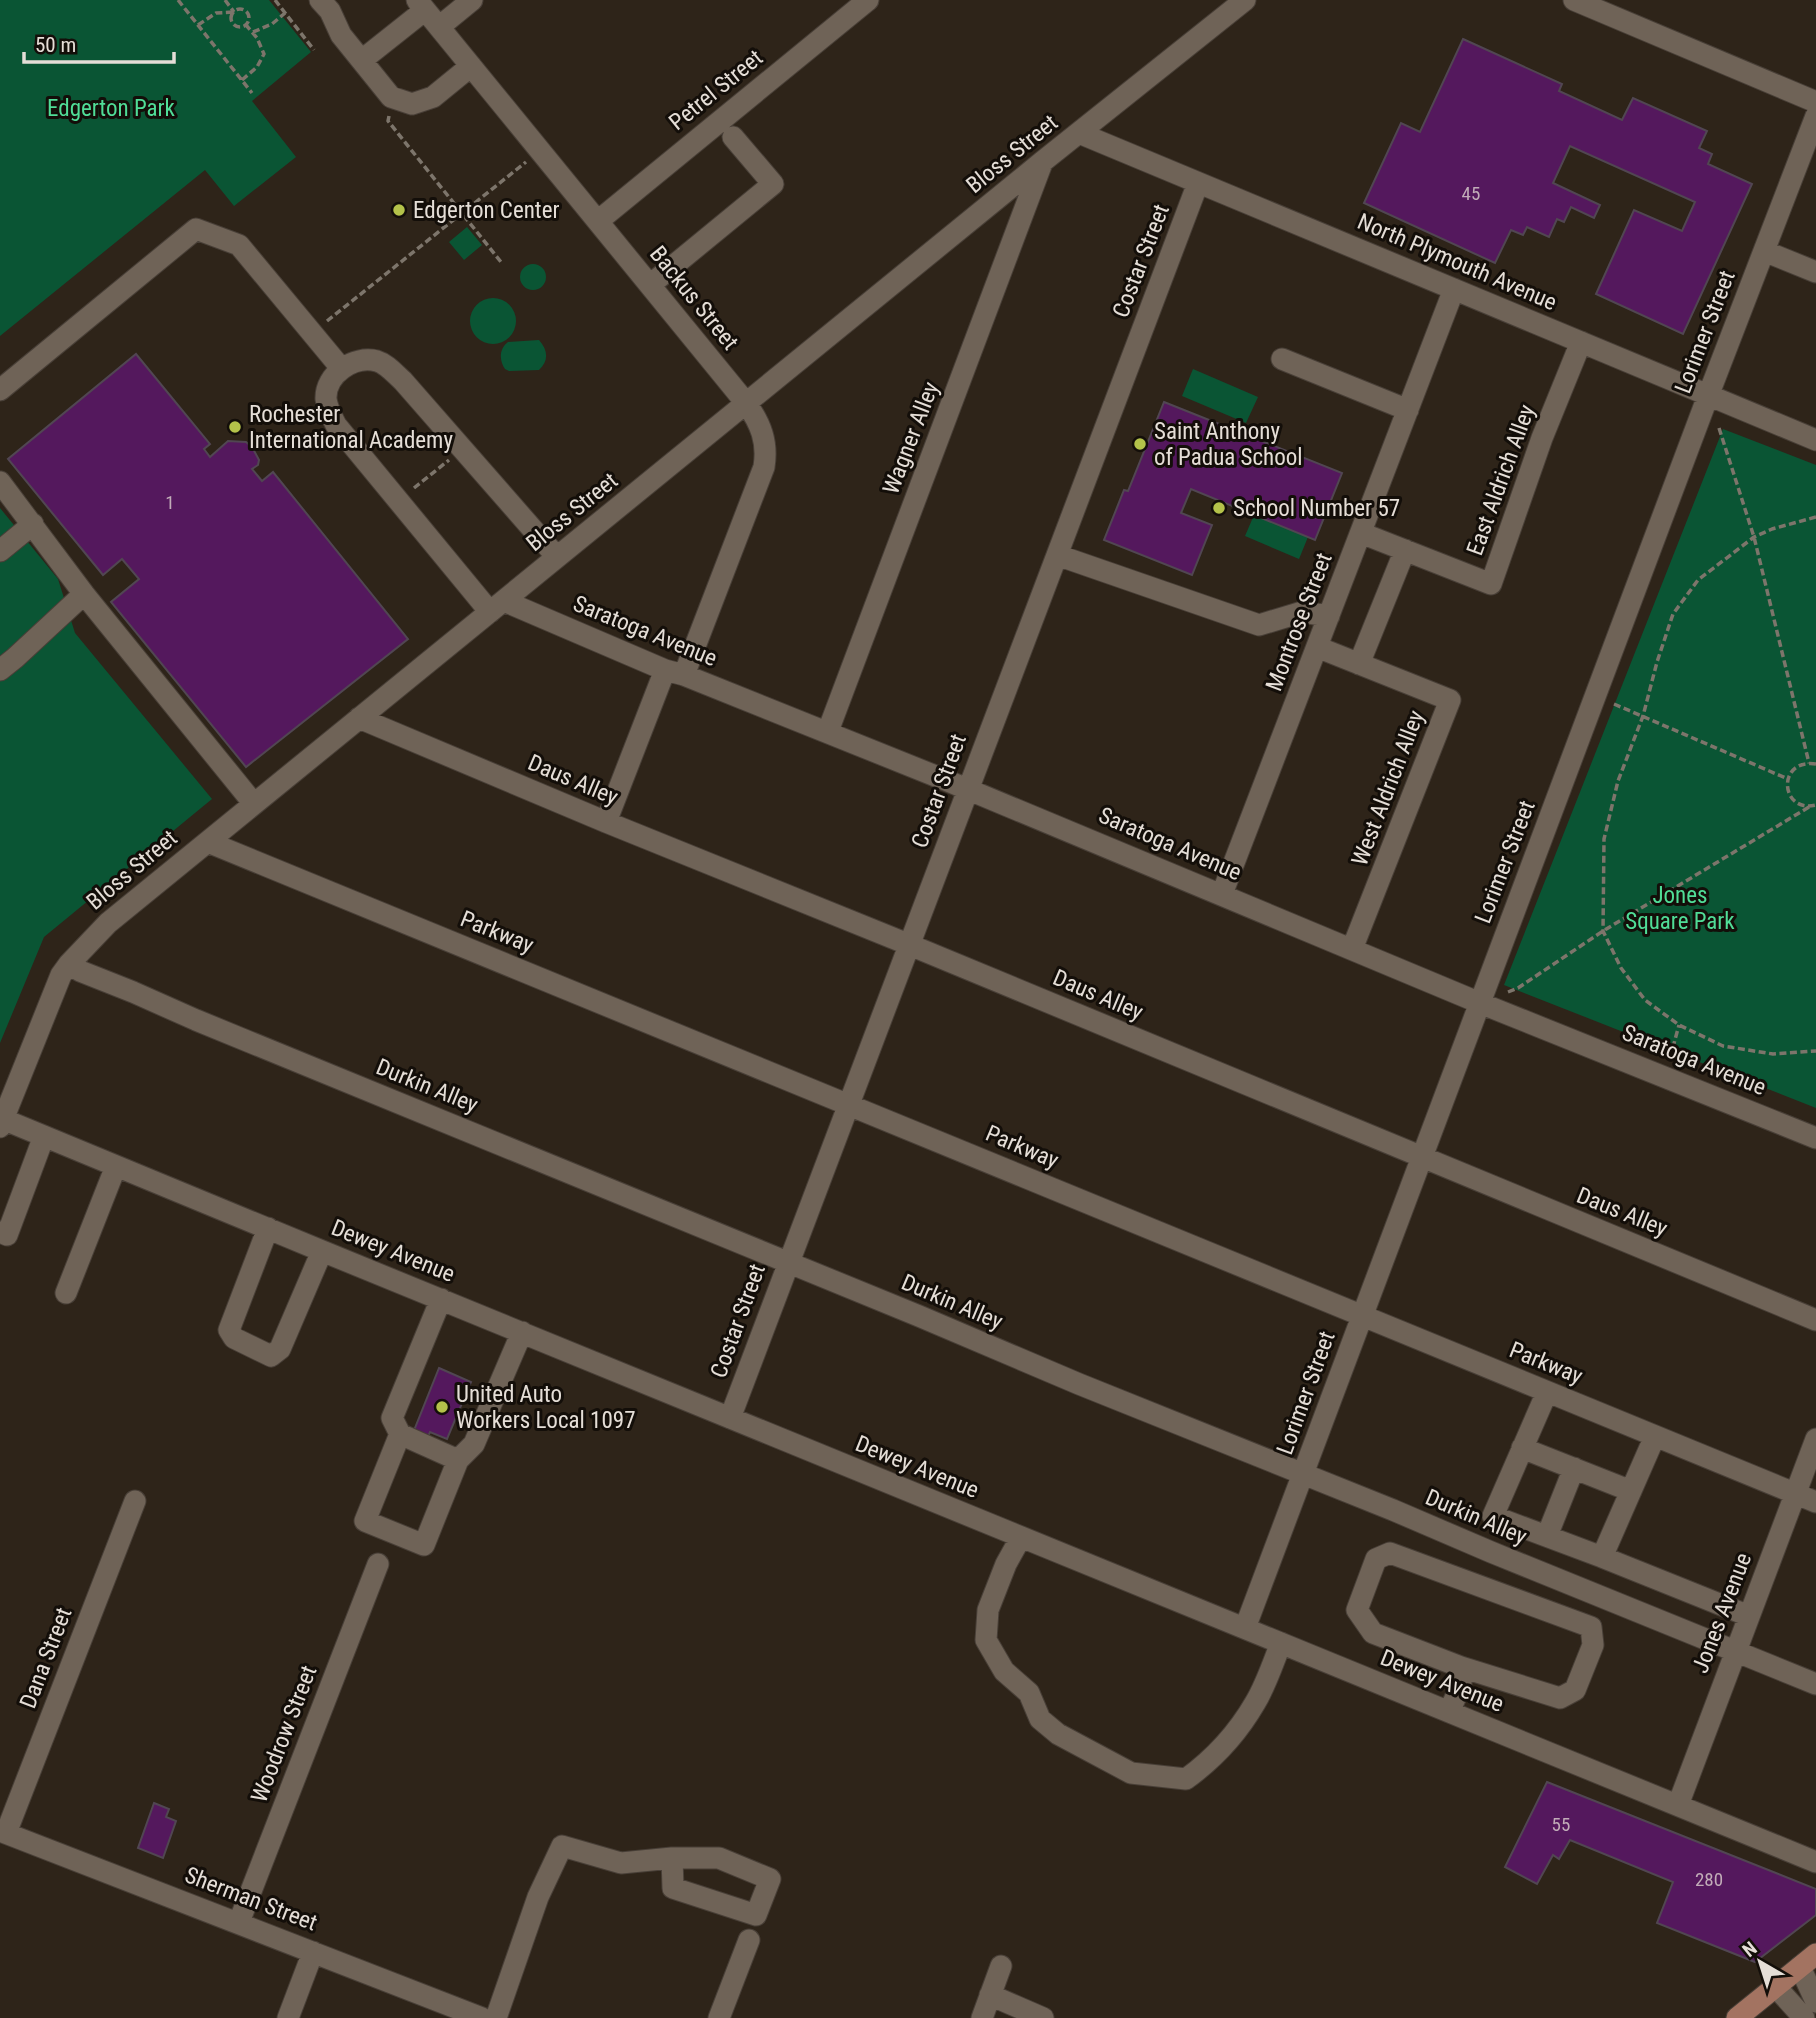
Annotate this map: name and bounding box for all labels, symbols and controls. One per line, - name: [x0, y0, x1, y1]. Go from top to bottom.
- scale bar: [24, 21, 175, 65]
- text: 50 m: [35, 33, 76, 57]
- street label: Petrel Street: [664, 44, 768, 136]
- park label: Edgerton Park: [47, 95, 176, 122]
- street label: Bloss Street: [961, 109, 1063, 199]
- house number: 45: [1462, 182, 1480, 205]
- place label: Edgerton Center: [413, 197, 559, 224]
- street label: Costar Street: [1107, 201, 1175, 321]
- marker: Edgerton Center: [391, 202, 407, 218]
- street label: North Plymouth Avenue: [1353, 208, 1561, 316]
- street label: Backus Street: [644, 241, 744, 355]
- street label: Lorimer Street: [1669, 267, 1741, 397]
- street label: Wagner Alley: [877, 378, 945, 498]
- place label: Rochester International Academy: [249, 401, 453, 454]
- street label: East Aldrich Alley: [1461, 401, 1541, 559]
- place label: Saint Anthony of Padua School: [1154, 418, 1303, 471]
- marker: Rochester International Academy: [227, 419, 243, 435]
- marker: Saint Anthony of Padua School: [1132, 436, 1148, 452]
- street label: Bloss Street: [521, 467, 623, 557]
- house number: 1: [165, 491, 175, 514]
- place label: School Number 57: [1233, 495, 1400, 522]
- marker: School Number 57: [1211, 500, 1227, 516]
- street label: Montrose Street: [1260, 549, 1338, 695]
- street label: Saratoga Avenue: [569, 590, 721, 672]
- street label: West Aldrich Alley: [1346, 706, 1430, 869]
- street label: Costar Street: [906, 730, 972, 852]
- street label: Daus Alley: [524, 749, 622, 811]
- street label: Lorimer Street: [1469, 797, 1541, 927]
- street label: Saratoga Avenue: [1095, 802, 1245, 886]
- street label: Bloss Street: [81, 824, 183, 916]
- park label: Jones Square Park: [1625, 882, 1735, 935]
- street label: Parkway: [457, 905, 538, 959]
- street label: Daus Alley: [1049, 964, 1147, 1026]
- street label: Saratoga Avenue: [1618, 1019, 1770, 1101]
- street label: Durkin Alley: [372, 1053, 482, 1119]
- street label: Parkway: [982, 1120, 1063, 1175]
- street label: Daus Alley: [1573, 1182, 1672, 1242]
- street label: Dewey Avenue: [327, 1214, 459, 1288]
- street label: Costar Street: [705, 1260, 771, 1382]
- street label: Durkin Alley: [897, 1269, 1007, 1336]
- street label: Lorimer Street: [1271, 1328, 1341, 1458]
- street label: Parkway: [1506, 1336, 1587, 1390]
- place label: United Auto Workers Local 1097: [456, 1381, 636, 1434]
- marker: United Auto Workers Local 1097: [434, 1399, 450, 1415]
- street label: Dewey Avenue: [851, 1430, 983, 1504]
- street label: Durkin Alley: [1421, 1484, 1531, 1551]
- street label: Jones Avenue: [1687, 1549, 1757, 1677]
- street label: Dana Street: [14, 1604, 78, 1712]
- street label: Dewey Avenue: [1376, 1644, 1508, 1718]
- street label: Woodrow Street: [246, 1662, 322, 1806]
- house number: 55: [1552, 1813, 1570, 1836]
- street label: Sherman Street: [181, 1861, 321, 1937]
- house number: 280: [1695, 1868, 1723, 1891]
- north arrow: [1725, 1927, 1795, 1997]
- text: N: [1738, 1937, 1761, 1962]

